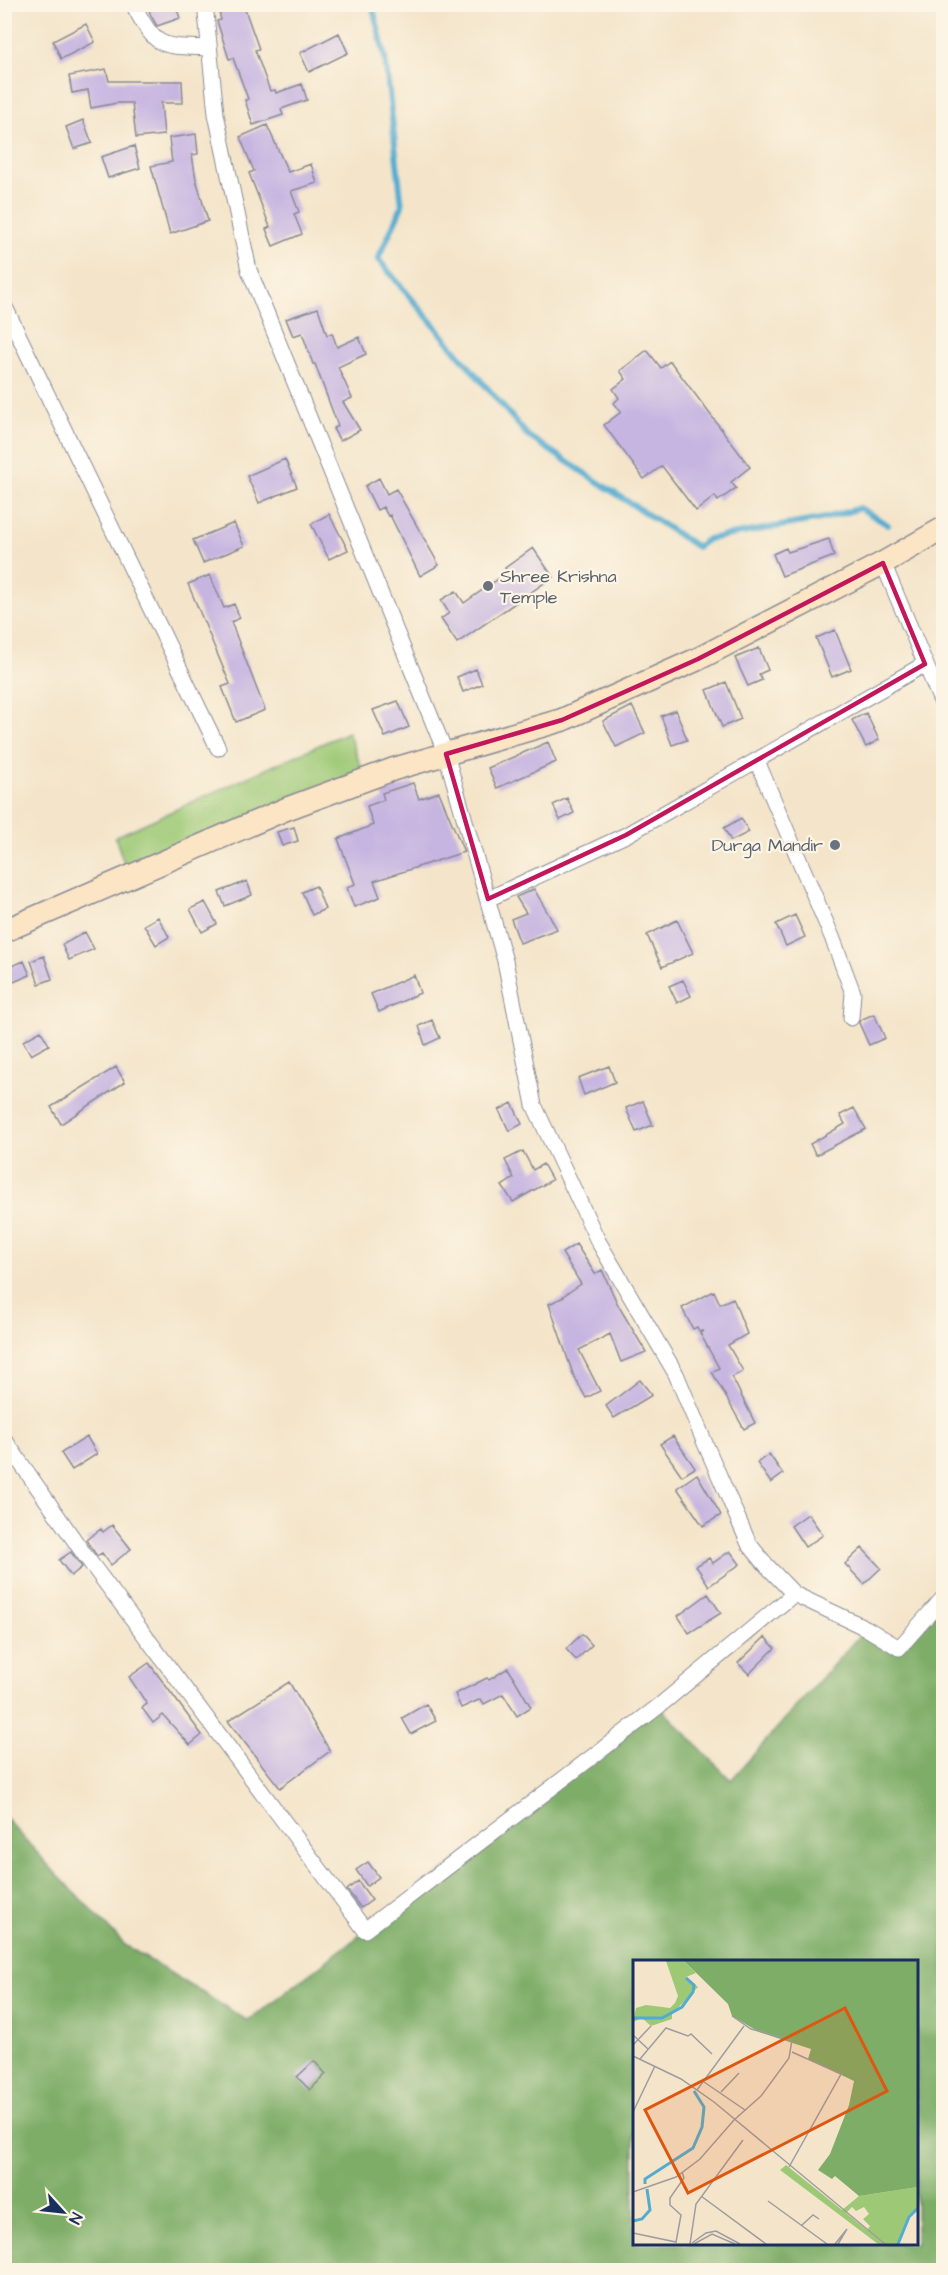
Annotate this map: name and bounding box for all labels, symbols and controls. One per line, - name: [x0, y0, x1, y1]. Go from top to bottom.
- place label: Shree Krishna Temple: [500, 564, 617, 610]
- marker: Shree Krishna Temple: [481, 579, 495, 593]
- place label: Durga Mandir: [712, 833, 823, 859]
- marker: Durga Mandir: [828, 838, 842, 852]
- inset map: [633, 1960, 918, 2245]
- north arrow: [33, 2182, 93, 2242]
- text: N: [63, 2209, 88, 2228]

